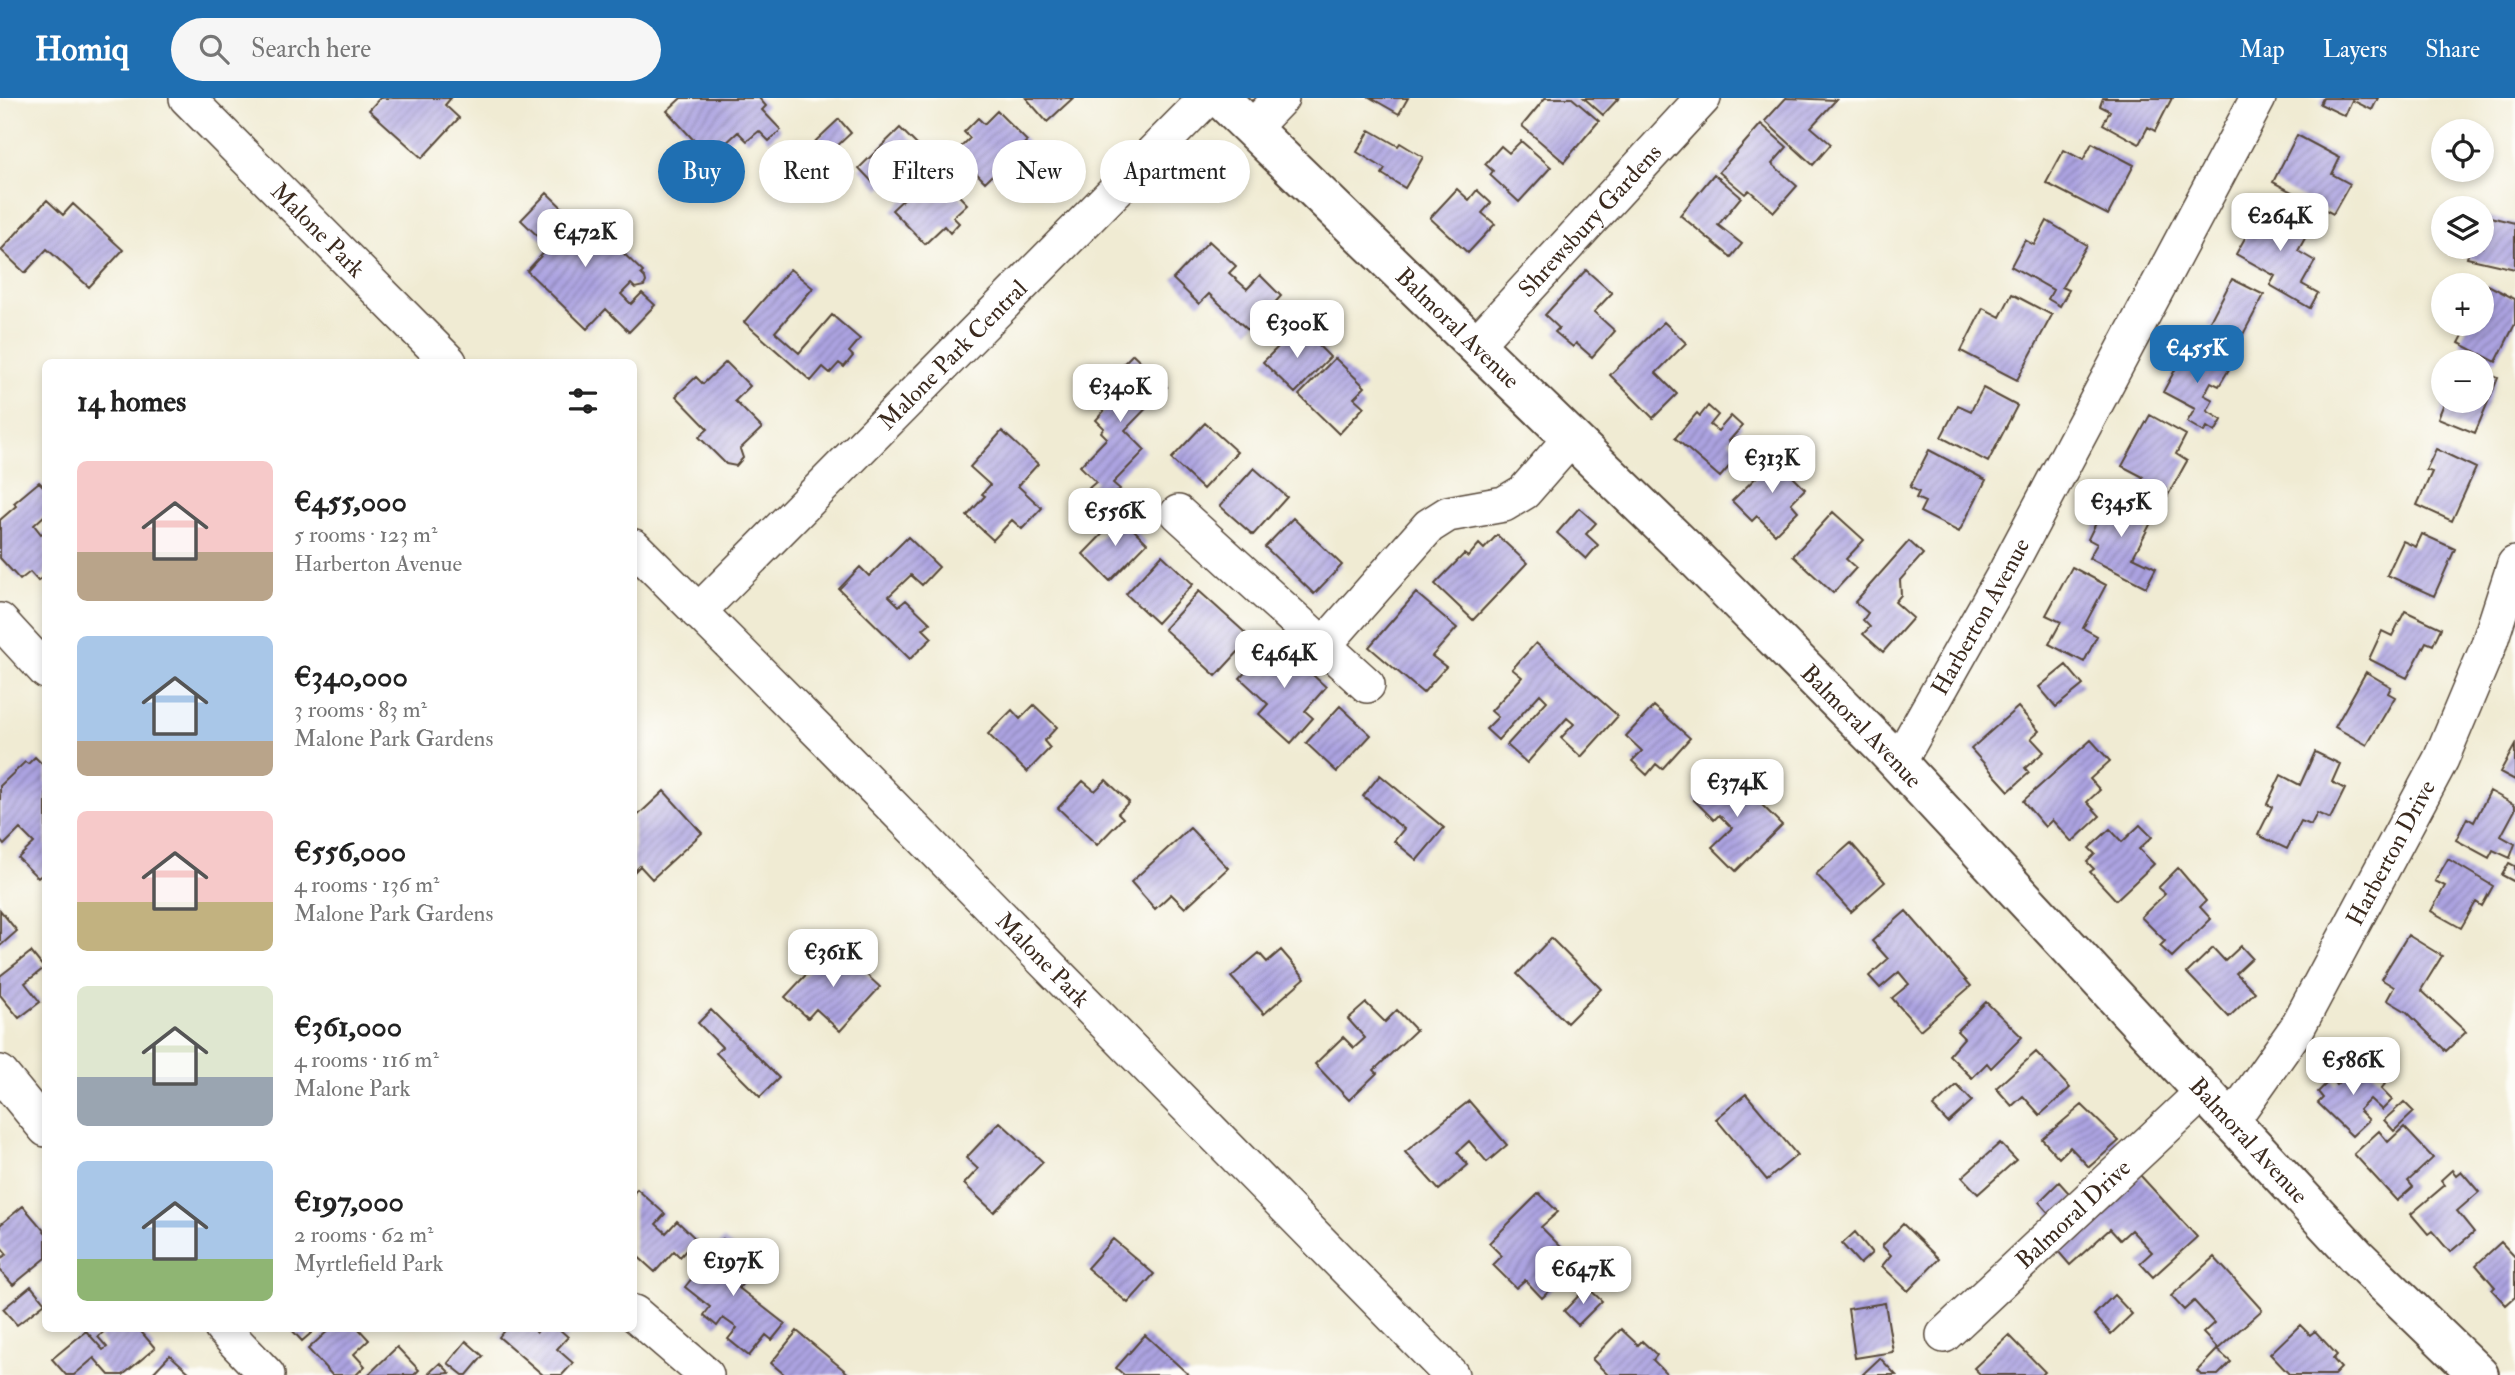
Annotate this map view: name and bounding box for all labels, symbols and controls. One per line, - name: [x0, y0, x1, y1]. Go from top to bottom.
- search box: [171, 18, 661, 81]
- text: Homiq: [35, 29, 129, 70]
- icon: search: [195, 30, 233, 68]
- text: Search here: [251, 33, 371, 65]
- text: Map: [2240, 34, 2285, 65]
- text: Layers: [2323, 34, 2387, 65]
- text: Share: [2425, 34, 2480, 65]
- map controls: [2431, 119, 2494, 413]
- button: locate: [2431, 119, 2494, 182]
- street label: Shrewsbury Gardens: [1512, 138, 1669, 304]
- chip: Buy: [658, 140, 745, 203]
- chip: Rent: [759, 140, 854, 203]
- chip: Filters: [868, 140, 978, 203]
- chip: New: [992, 140, 1086, 203]
- chip: Apartment: [1100, 140, 1250, 203]
- street label: Malone Park: [264, 176, 372, 285]
- pin: €264K: [2231, 194, 2329, 253]
- button: layers: [2431, 196, 2494, 259]
- text: €264K: [2247, 201, 2313, 230]
- pin: €472K: [536, 209, 634, 269]
- text: €472K: [553, 217, 617, 246]
- street label: Balmoral Avenue: [1389, 261, 1526, 396]
- street label: Malone Park Central: [872, 273, 1034, 437]
- button: +: [2431, 273, 2494, 336]
- pin: €300K: [1248, 300, 1346, 360]
- text: €300K: [1266, 308, 1328, 337]
- pin: €455K: [2148, 326, 2246, 385]
- text: €455K: [2166, 333, 2228, 362]
- button: −: [2431, 350, 2494, 413]
- pin: €340K: [1071, 364, 1169, 424]
- text: €340K: [1089, 372, 1151, 401]
- icon: filters: [564, 382, 602, 420]
- text: 14 homes: [77, 383, 186, 420]
- pin: €313K: [1723, 436, 1821, 495]
- text: €313K: [1744, 443, 1800, 472]
- pin: €345K: [2072, 480, 2170, 539]
- text: €455,000: [294, 483, 407, 520]
- text: €345K: [2091, 487, 2151, 516]
- icon: home: [133, 489, 217, 573]
- pin: €556K: [1066, 489, 1164, 548]
- text: €556K: [1084, 496, 1146, 525]
- text: 5 rooms · 123 m²: [294, 520, 437, 549]
- street label: Harberton Avenue: [1924, 533, 2037, 701]
- text: Harberton Avenue: [294, 549, 462, 578]
- pin: €464K: [1235, 630, 1333, 690]
- text: €464K: [1251, 638, 1317, 667]
- text: €340,000: [294, 658, 408, 695]
- street label: Balmoral Avenue: [1794, 658, 1929, 795]
- icon: home: [133, 664, 217, 748]
- text: 3 rooms · 83 m²: [294, 695, 427, 724]
- text: Malone Park Gardens: [294, 724, 493, 753]
- pin: €374K: [1688, 760, 1786, 819]
- text: €374K: [1707, 767, 1767, 796]
- street label: Harberton Drive: [2340, 775, 2443, 931]
- text: €556,000: [294, 833, 406, 870]
- icon: home: [133, 839, 217, 923]
- text: 4 rooms · 136 m²: [294, 870, 440, 899]
- text: Malone Park Gardens: [294, 899, 493, 928]
- street label: Malone Park: [989, 906, 1097, 1015]
- pin: €361K: [784, 930, 882, 989]
- text: €361K: [804, 937, 862, 966]
- text: €361,000: [294, 1008, 402, 1045]
- icon: home: [133, 1014, 217, 1098]
- pin: €586K: [2304, 1038, 2402, 1097]
- text: 4 rooms · 116 m²: [294, 1045, 439, 1074]
- text: €586K: [2322, 1045, 2384, 1074]
- street label: Balmoral Avenue: [2182, 1071, 2315, 1210]
- text: Malone Park: [294, 1074, 411, 1103]
- street label: Balmoral Drive: [2009, 1153, 2138, 1276]
- text: €197,000: [294, 1183, 404, 1220]
- icon: home: [133, 1189, 217, 1273]
- text: 2 rooms · 62 m²: [294, 1220, 433, 1249]
- pin: €197K: [684, 1238, 782, 1298]
- text: €197K: [703, 1246, 763, 1275]
- pin: €647K: [1534, 1246, 1632, 1306]
- text: Myrtlefield Park: [294, 1249, 443, 1278]
- text: €647K: [1551, 1254, 1615, 1283]

